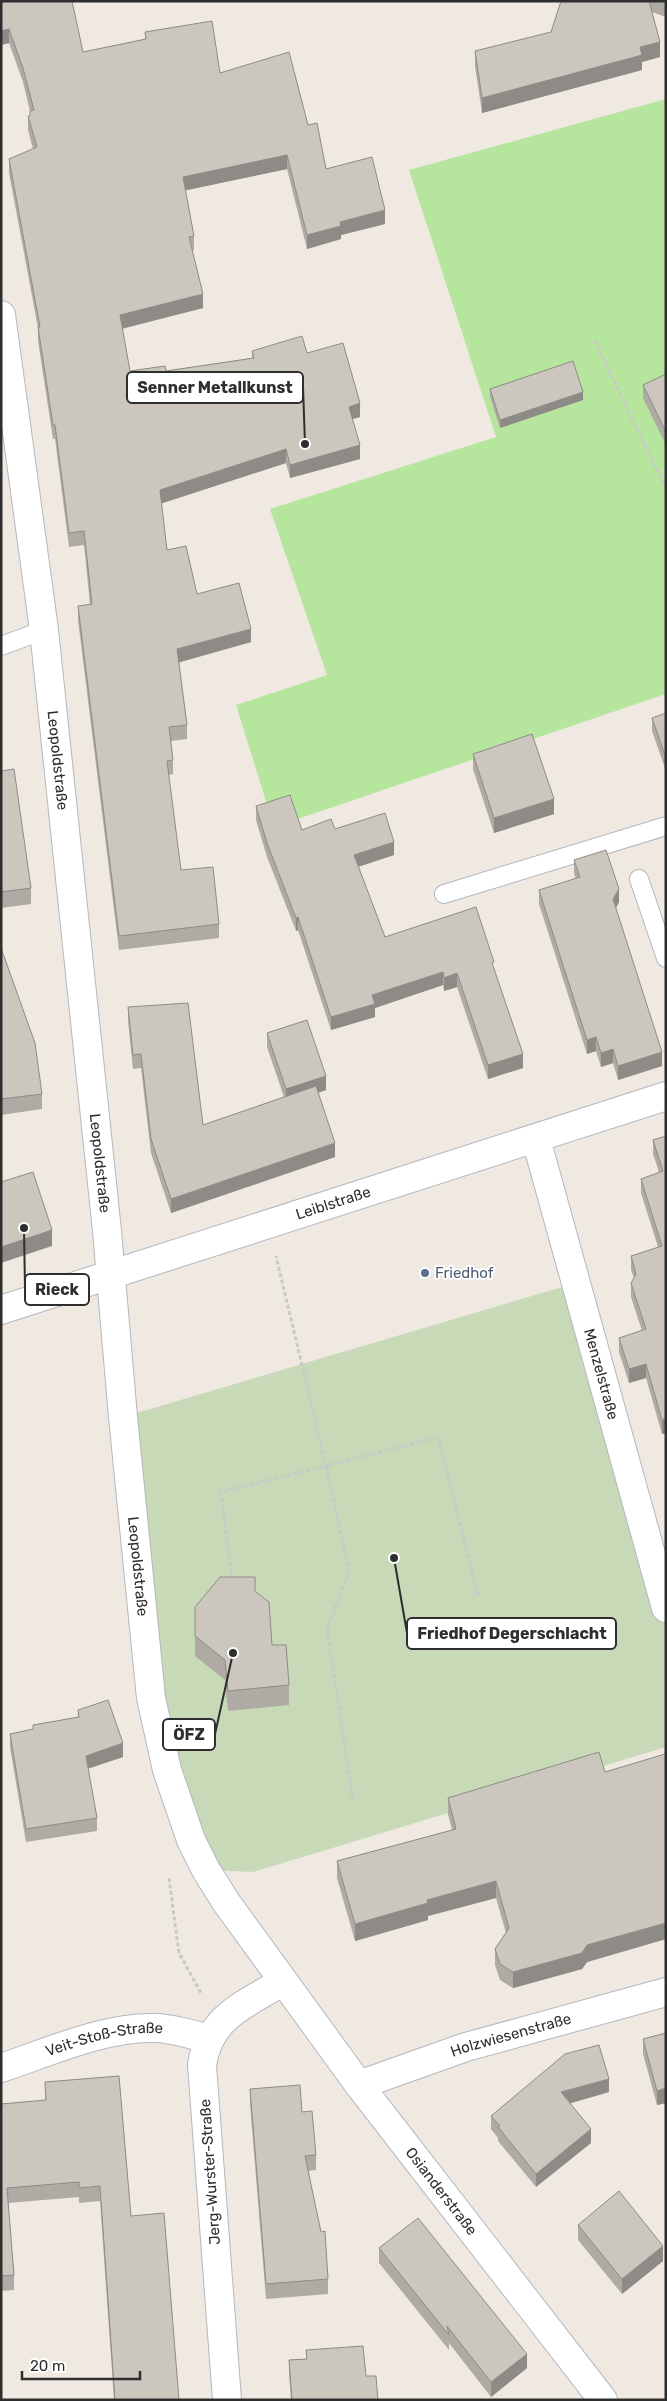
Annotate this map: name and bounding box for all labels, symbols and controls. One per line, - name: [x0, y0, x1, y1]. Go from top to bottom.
- callout: Senner Metallkunst: [127, 372, 303, 403]
- text: Senner Metallkunst: [137, 378, 293, 397]
- street label: Leopoldstraße: [43, 710, 72, 811]
- street label: Leopoldstraße: [86, 1112, 114, 1214]
- street label: Leiblstraße: [294, 1183, 373, 1224]
- place label: Friedhof: [435, 1264, 494, 1282]
- marker: Friedhof: [419, 1267, 431, 1279]
- callout: Rieck: [25, 1274, 89, 1305]
- text: Rieck: [35, 1280, 80, 1299]
- street label: Menzelstraße: [580, 1327, 622, 1422]
- street label: Leopoldstraße: [124, 1516, 152, 1617]
- callout: Friedhof Degerschlacht: [407, 1618, 616, 1649]
- text: Friedhof Degerschlacht: [417, 1624, 607, 1643]
- callout: ÖFZ: [163, 1719, 215, 1750]
- text: ÖFZ: [173, 1724, 205, 1744]
- street label: Holzwiesenstraße: [448, 2009, 573, 2061]
- street label: Veit-Stoß-Straße: [43, 2019, 164, 2060]
- street label: Jerg-Wurster-Straße: [196, 2098, 224, 2246]
- street label: Osianderstraße: [402, 2144, 481, 2239]
- scale bar: [22, 2348, 140, 2380]
- text: 20 m: [30, 2357, 65, 2375]

